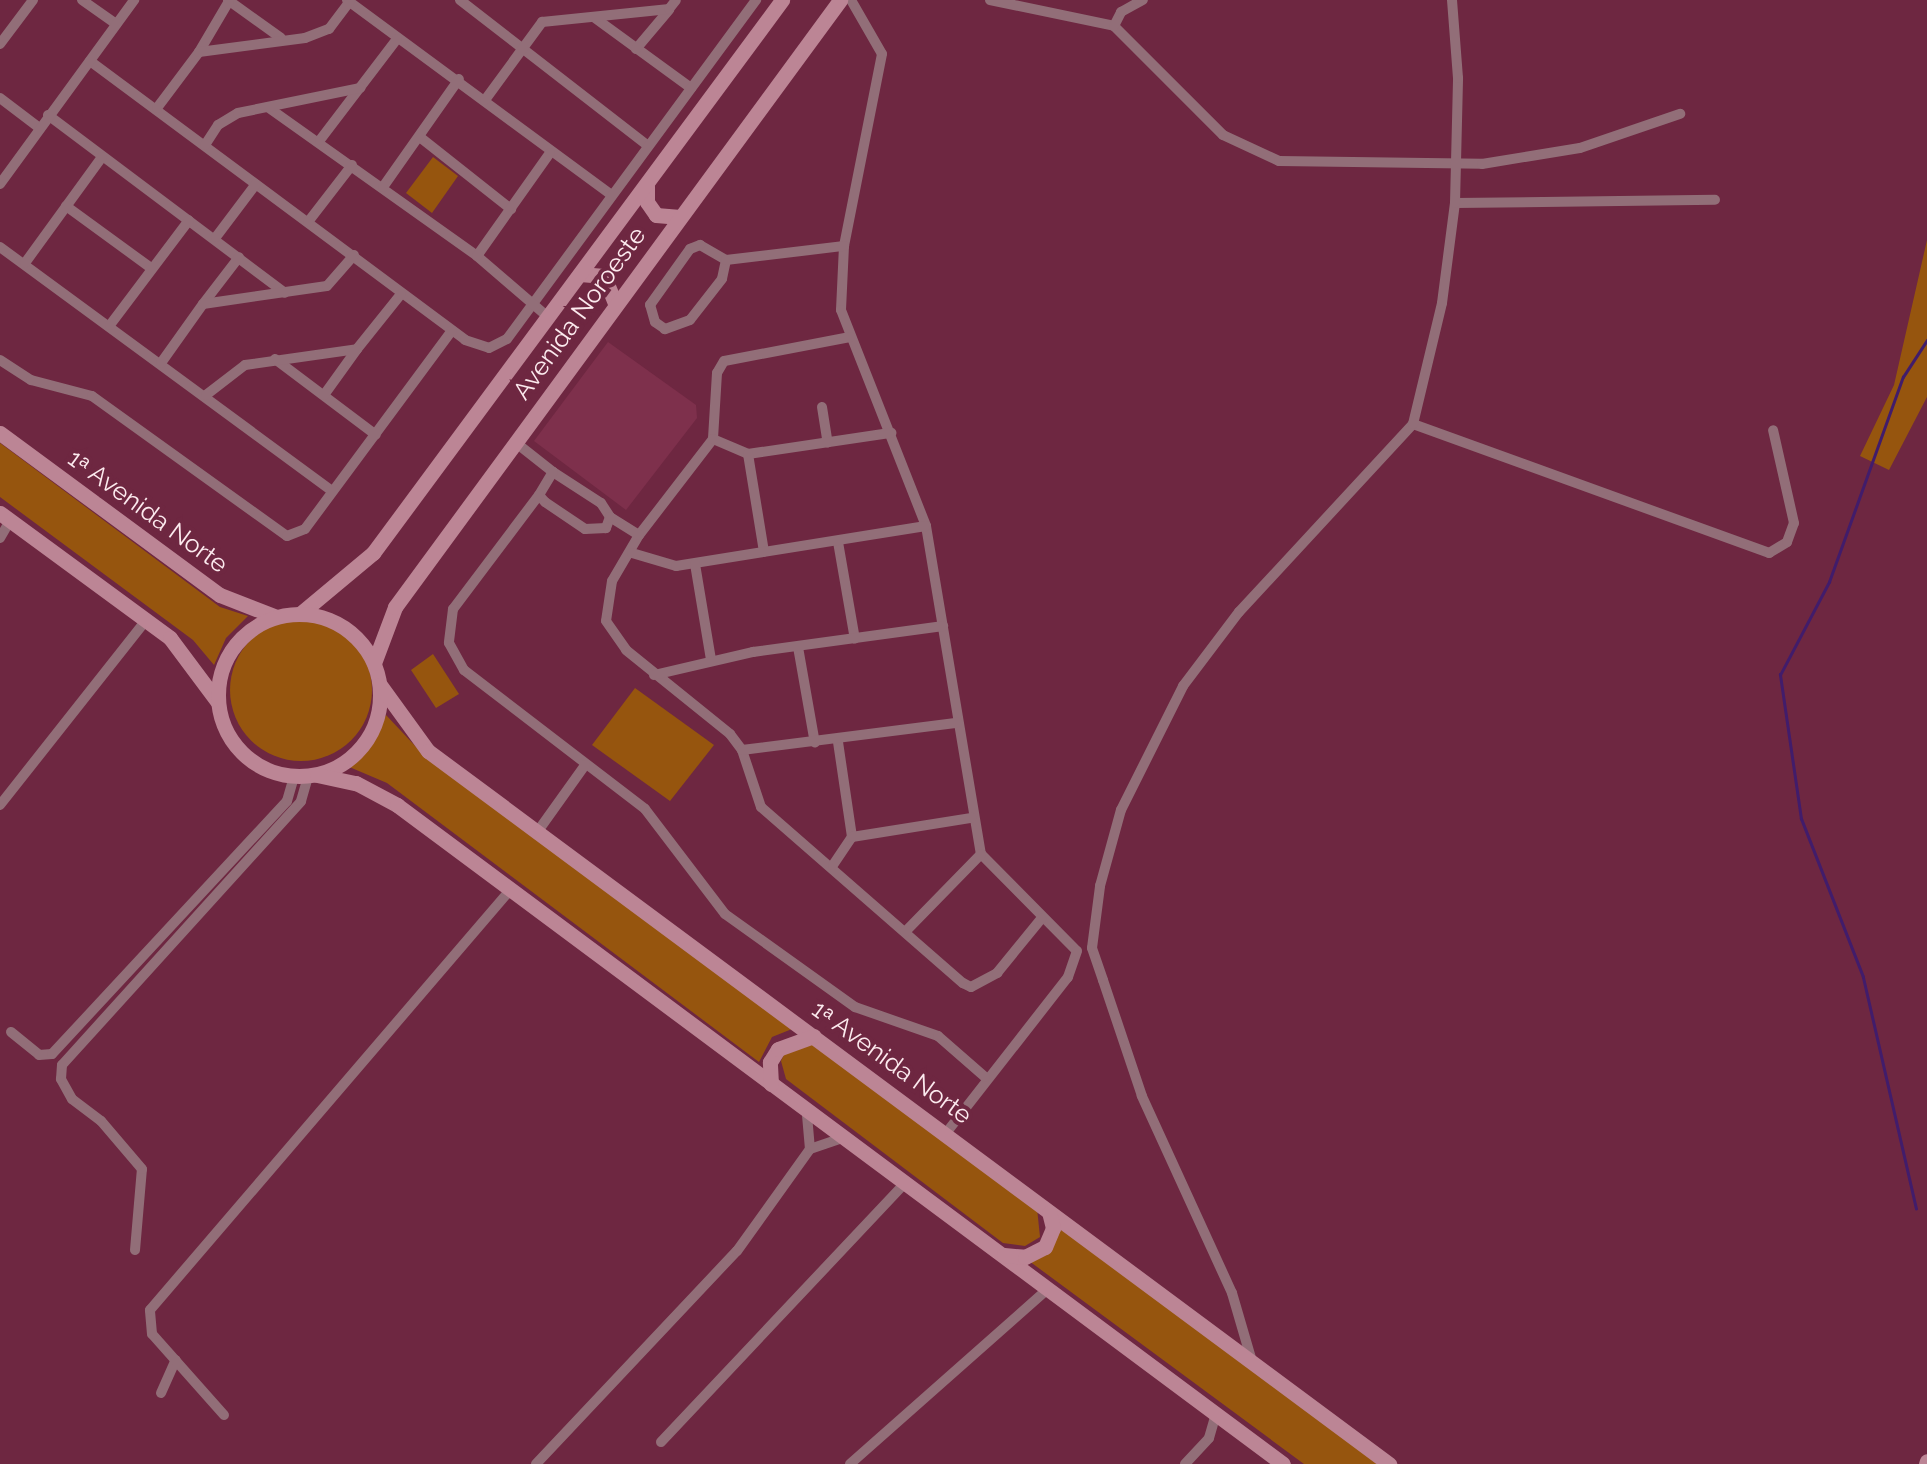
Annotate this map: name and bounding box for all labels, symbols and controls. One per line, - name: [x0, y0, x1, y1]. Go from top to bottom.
- street label: Avenida Noroeste: [506, 221, 652, 405]
- street label: 1ᵃ Avenida Norte: [62, 443, 234, 579]
- street label: 1ᵃ Avenida Norte: [806, 994, 978, 1130]

